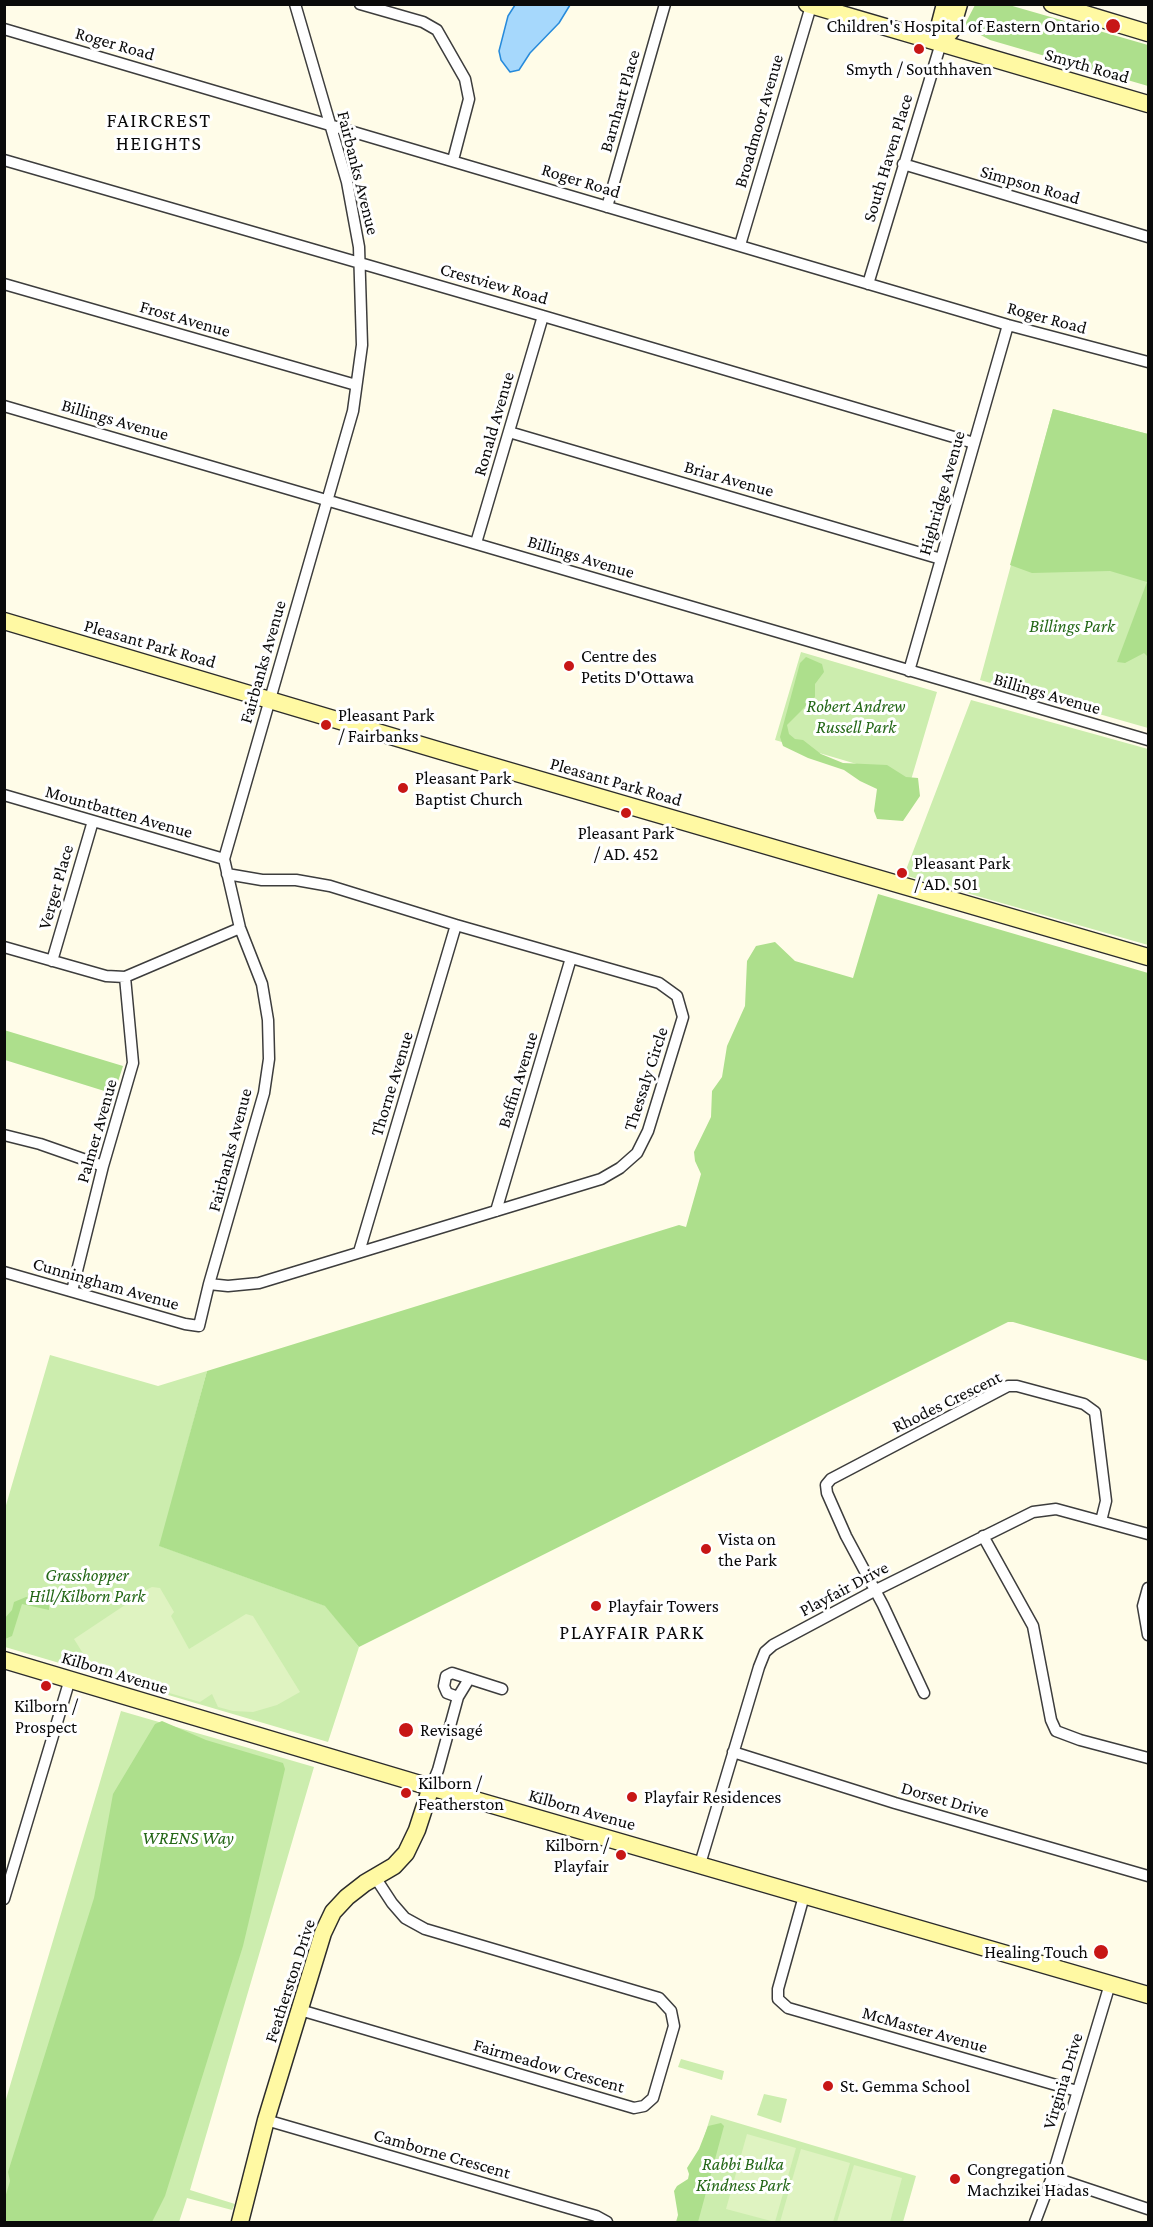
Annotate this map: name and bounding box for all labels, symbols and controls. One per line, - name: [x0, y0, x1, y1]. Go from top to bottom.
- place label: Children's Hospital of Eastern Ontario: [826, 15, 1100, 37]
- marker: Children's Hospital of Eastern Ontario: [1104, 17, 1122, 35]
- street label: Roger Road: [73, 22, 157, 66]
- marker: Smyth / Southhaven: [912, 42, 926, 56]
- street label: Smyth Road: [1042, 44, 1132, 88]
- street label: Barnhart Place: [595, 47, 645, 155]
- street label: Broadmoor Avenue: [730, 52, 788, 190]
- place label: Smyth / Southhaven: [846, 58, 992, 80]
- street label: South Haven Place: [858, 92, 918, 224]
- district label: FAIRCREST HEIGHTS: [106, 109, 212, 156]
- street label: Fairbanks Avenue: [332, 109, 384, 237]
- street label: Roger Road: [539, 159, 623, 203]
- street label: Simpson Road: [978, 160, 1082, 210]
- street label: Crestview Road: [437, 258, 551, 310]
- street label: Frost Avenue: [137, 296, 233, 342]
- street label: Roger Road: [1005, 297, 1089, 339]
- street label: Ronald Avenue: [469, 369, 519, 479]
- street label: Billings Avenue: [59, 394, 171, 446]
- street label: Highridge Avenue: [914, 428, 970, 558]
- street label: Briar Avenue: [682, 456, 776, 502]
- street label: Billings Avenue: [525, 531, 637, 583]
- street label: Fairbanks Avenue: [235, 598, 291, 726]
- street label: Pleasant Park Road: [82, 615, 218, 673]
- park label: Billings Park: [1029, 615, 1115, 637]
- place label: Centre des Petits D'Ottawa: [581, 645, 694, 688]
- marker: Centre des Petits D'Ottawa: [562, 659, 576, 673]
- street label: Billings Avenue: [991, 668, 1103, 720]
- park label: Robert Andrew Russell Park: [806, 695, 906, 738]
- place label: Pleasant Park / Fairbanks: [338, 704, 434, 746]
- marker: Pleasant Park / Fairbanks: [319, 718, 333, 732]
- street label: Pleasant Park Road: [548, 753, 684, 811]
- place label: Pleasant Park Baptist Church: [415, 767, 523, 810]
- street label: Mountbatten Avenue: [43, 781, 195, 843]
- marker: Pleasant Park Baptist Church: [396, 781, 410, 795]
- marker: Pleasant Park / AD. 452: [619, 806, 633, 820]
- place label: Pleasant Park / AD. 452: [578, 822, 674, 864]
- street label: Verger Place: [34, 842, 78, 932]
- place label: Pleasant Park / AD. 501: [914, 852, 1010, 894]
- marker: Pleasant Park / AD. 501: [895, 866, 909, 880]
- street label: Thessaly Circle: [619, 1024, 673, 1134]
- street label: Thorne Avenue: [366, 1029, 418, 1139]
- street label: Baffin Avenue: [493, 1029, 543, 1131]
- street label: Palmer Avenue: [72, 1077, 122, 1185]
- street label: Fairbanks Avenue: [203, 1086, 257, 1214]
- street label: Cunningham Avenue: [30, 1253, 182, 1315]
- street label: Rhodes Crescent: [889, 1366, 1005, 1438]
- place label: Vista on the Park: [718, 1528, 777, 1570]
- marker: Vista on the Park: [699, 1542, 713, 1556]
- street label: Playfair Drive: [796, 1557, 892, 1621]
- park label: Grasshopper Hill/Kilborn Park: [29, 1564, 145, 1606]
- place label: Playfair Towers: [608, 1595, 719, 1617]
- marker: Playfair Towers: [589, 1599, 603, 1613]
- district label: PLAYFAIR PARK: [559, 1621, 705, 1645]
- street label: Kilborn Avenue: [59, 1647, 171, 1699]
- marker: Kilborn / Prospect: [39, 1679, 53, 1693]
- place label: Kilborn / Prospect: [14, 1695, 78, 1738]
- place label: Revisagé: [420, 1719, 483, 1741]
- marker: Revisagé: [397, 1721, 415, 1739]
- place label: Kilborn / Featherston: [418, 1772, 504, 1814]
- street label: Dorset Drive: [898, 1777, 992, 1823]
- street label: Kilborn Avenue: [526, 1784, 638, 1836]
- marker: Kilborn / Featherston: [399, 1786, 413, 1800]
- place label: Playfair Residences: [644, 1786, 781, 1808]
- marker: Playfair Residences: [625, 1790, 639, 1804]
- park label: WRENS Way: [142, 1827, 234, 1849]
- place label: Kilborn / Playfair: [545, 1834, 609, 1876]
- marker: Kilborn / Playfair: [614, 1848, 628, 1862]
- street label: Featherston Drive: [260, 1917, 320, 2045]
- place label: Healing Touch: [984, 1941, 1088, 1963]
- marker: Healing Touch: [1092, 1943, 1110, 1961]
- street label: McMaster Avenue: [860, 2002, 990, 2058]
- street label: Virginia Drive: [1038, 2030, 1088, 2132]
- street label: Fairmeadow Crescent: [471, 2034, 627, 2098]
- place label: St. Gemma School: [840, 2075, 970, 2097]
- marker: St. Gemma School: [821, 2079, 835, 2093]
- street label: Camborne Crescent: [371, 2124, 513, 2184]
- park label: Rabbi Bulka Kindness Park: [696, 2153, 790, 2196]
- place label: Congregation Machzikei Hadas: [967, 2158, 1089, 2200]
- marker: Congregation Machzikei Hadas: [948, 2172, 962, 2186]

